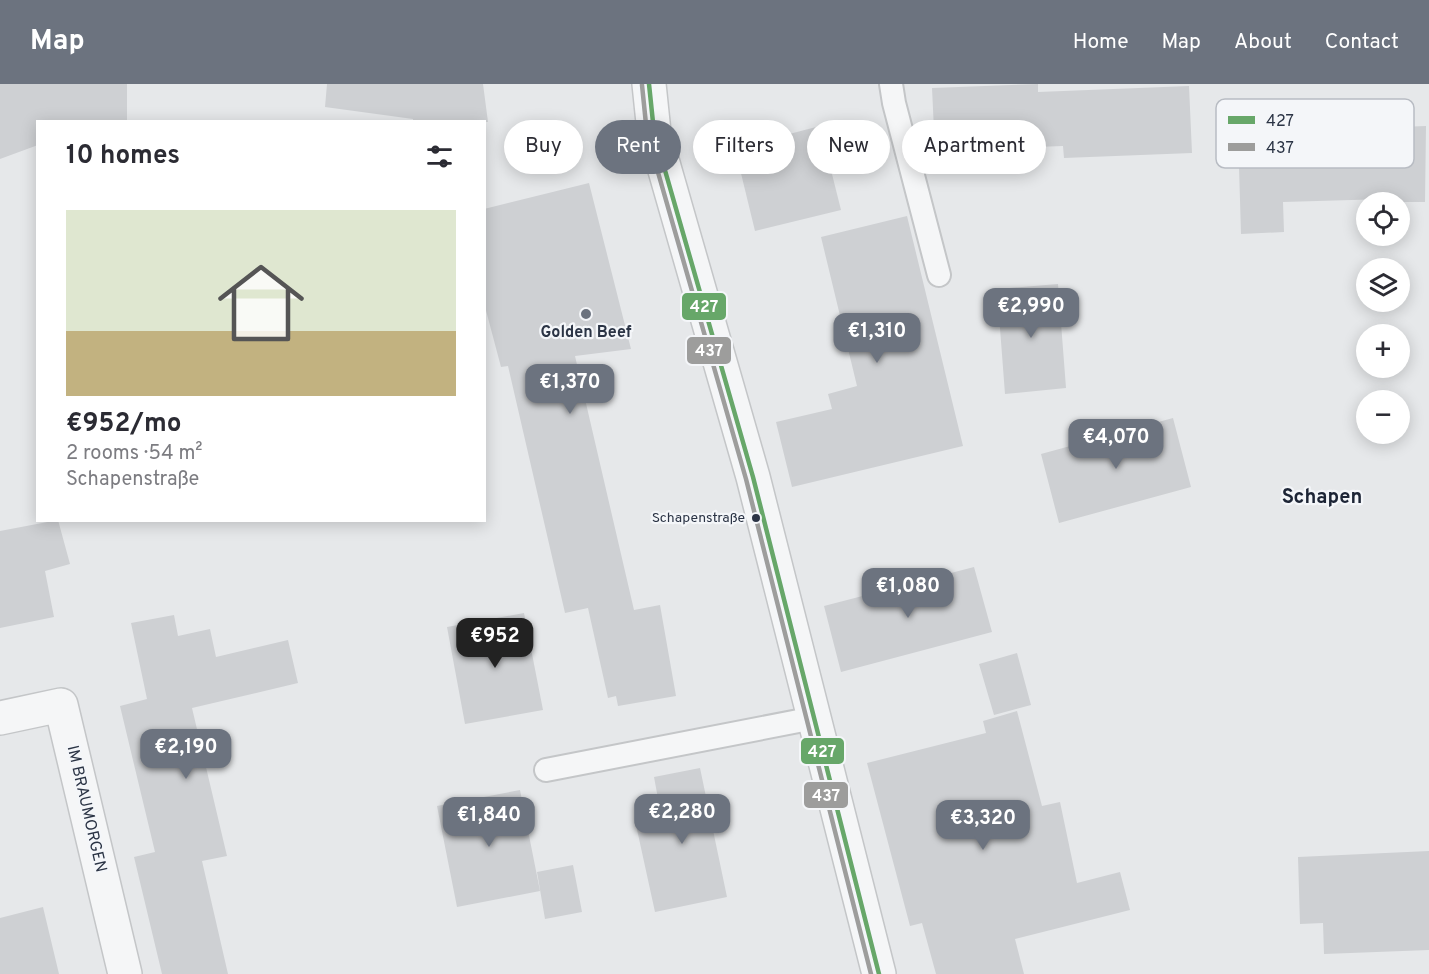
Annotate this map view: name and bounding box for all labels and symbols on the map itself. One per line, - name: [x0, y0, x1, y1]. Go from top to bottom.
- legend: [1216, 99, 1414, 168]
- text: 427: [1266, 112, 1294, 132]
- text: 437: [1266, 139, 1294, 159]
- pin: €2,990: [982, 288, 1080, 339]
- line badge: 427: [681, 292, 727, 321]
- text: 427: [690, 298, 718, 318]
- marker: Golden Beef: [579, 307, 593, 321]
- pin: €1,310: [828, 313, 926, 364]
- place label: Golden Beef: [540, 323, 632, 343]
- line badge: 437: [686, 336, 732, 365]
- text: 437: [695, 342, 723, 362]
- pin: €1,370: [521, 364, 619, 415]
- pin: €4,070: [1067, 419, 1165, 470]
- district label: Schapen: [1282, 485, 1362, 511]
- place label: Schapenstraße: [652, 510, 745, 527]
- marker: Schapenstraße: [750, 512, 762, 524]
- pin: €1,080: [859, 568, 957, 619]
- pin: €952: [459, 618, 531, 669]
- pin: €2,190: [137, 729, 235, 780]
- line badge: 427: [800, 737, 845, 765]
- text: 427: [808, 743, 836, 763]
- street label: IM BRAUMORGEN: [62, 744, 110, 874]
- line badge: 437: [803, 781, 849, 809]
- text: 437: [812, 787, 840, 807]
- pin: €2,280: [633, 794, 731, 845]
- pin: €1,840: [440, 797, 538, 848]
- pin: €3,320: [934, 800, 1032, 851]

